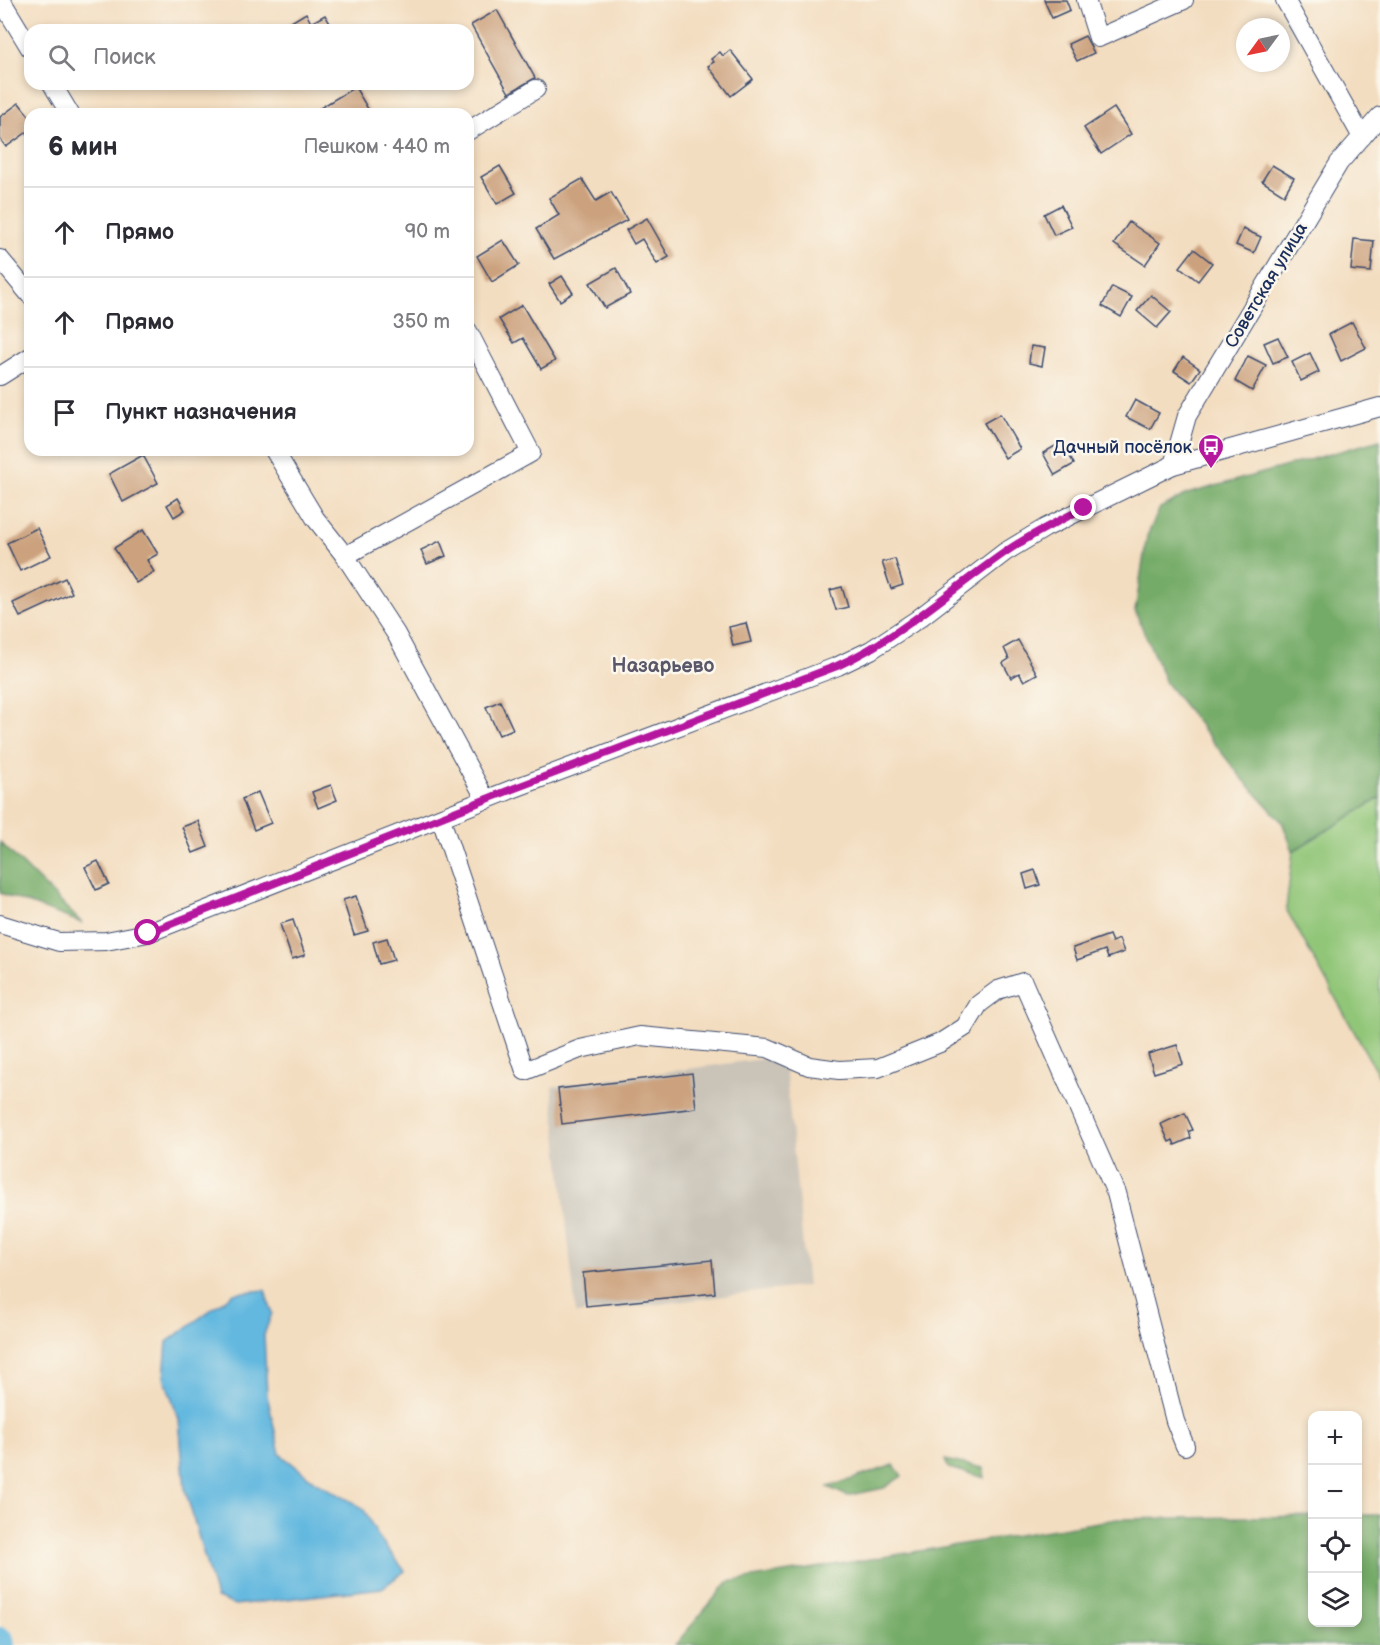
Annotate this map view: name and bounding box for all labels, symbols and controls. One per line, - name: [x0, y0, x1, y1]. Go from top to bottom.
- north arrow: [1236, 18, 1290, 72]
- search box: [24, 24, 474, 90]
- icon: search: [45, 41, 78, 74]
- text: Поиск: [93, 44, 156, 71]
- text: 6 мин: [48, 132, 118, 163]
- text: Пешком · 440 m: [303, 135, 450, 159]
- icon: ahead: [48, 216, 81, 249]
- street label: Советская улица: [1221, 218, 1312, 352]
- text: Прямо: [105, 219, 174, 246]
- text: 90 m: [405, 220, 450, 244]
- icon: ahead: [48, 306, 81, 339]
- text: Прямо: [105, 309, 174, 336]
- text: 350 m: [393, 310, 450, 334]
- icon: arrive: [48, 396, 81, 429]
- text: Пункт назначения: [105, 399, 297, 426]
- bus stop icon: Дачный посёлок: [1196, 432, 1226, 470]
- place label: Дачный посёлок: [1053, 437, 1192, 458]
- route end: [1070, 494, 1096, 520]
- district label: Назарьево: [612, 654, 715, 678]
- route start: [134, 919, 160, 945]
- map controls: [1308, 1411, 1362, 1627]
- button: +: [1308, 1411, 1362, 1465]
- button: −: [1308, 1465, 1362, 1519]
- button: locate: [1308, 1519, 1362, 1573]
- button: layers: [1308, 1573, 1362, 1627]

